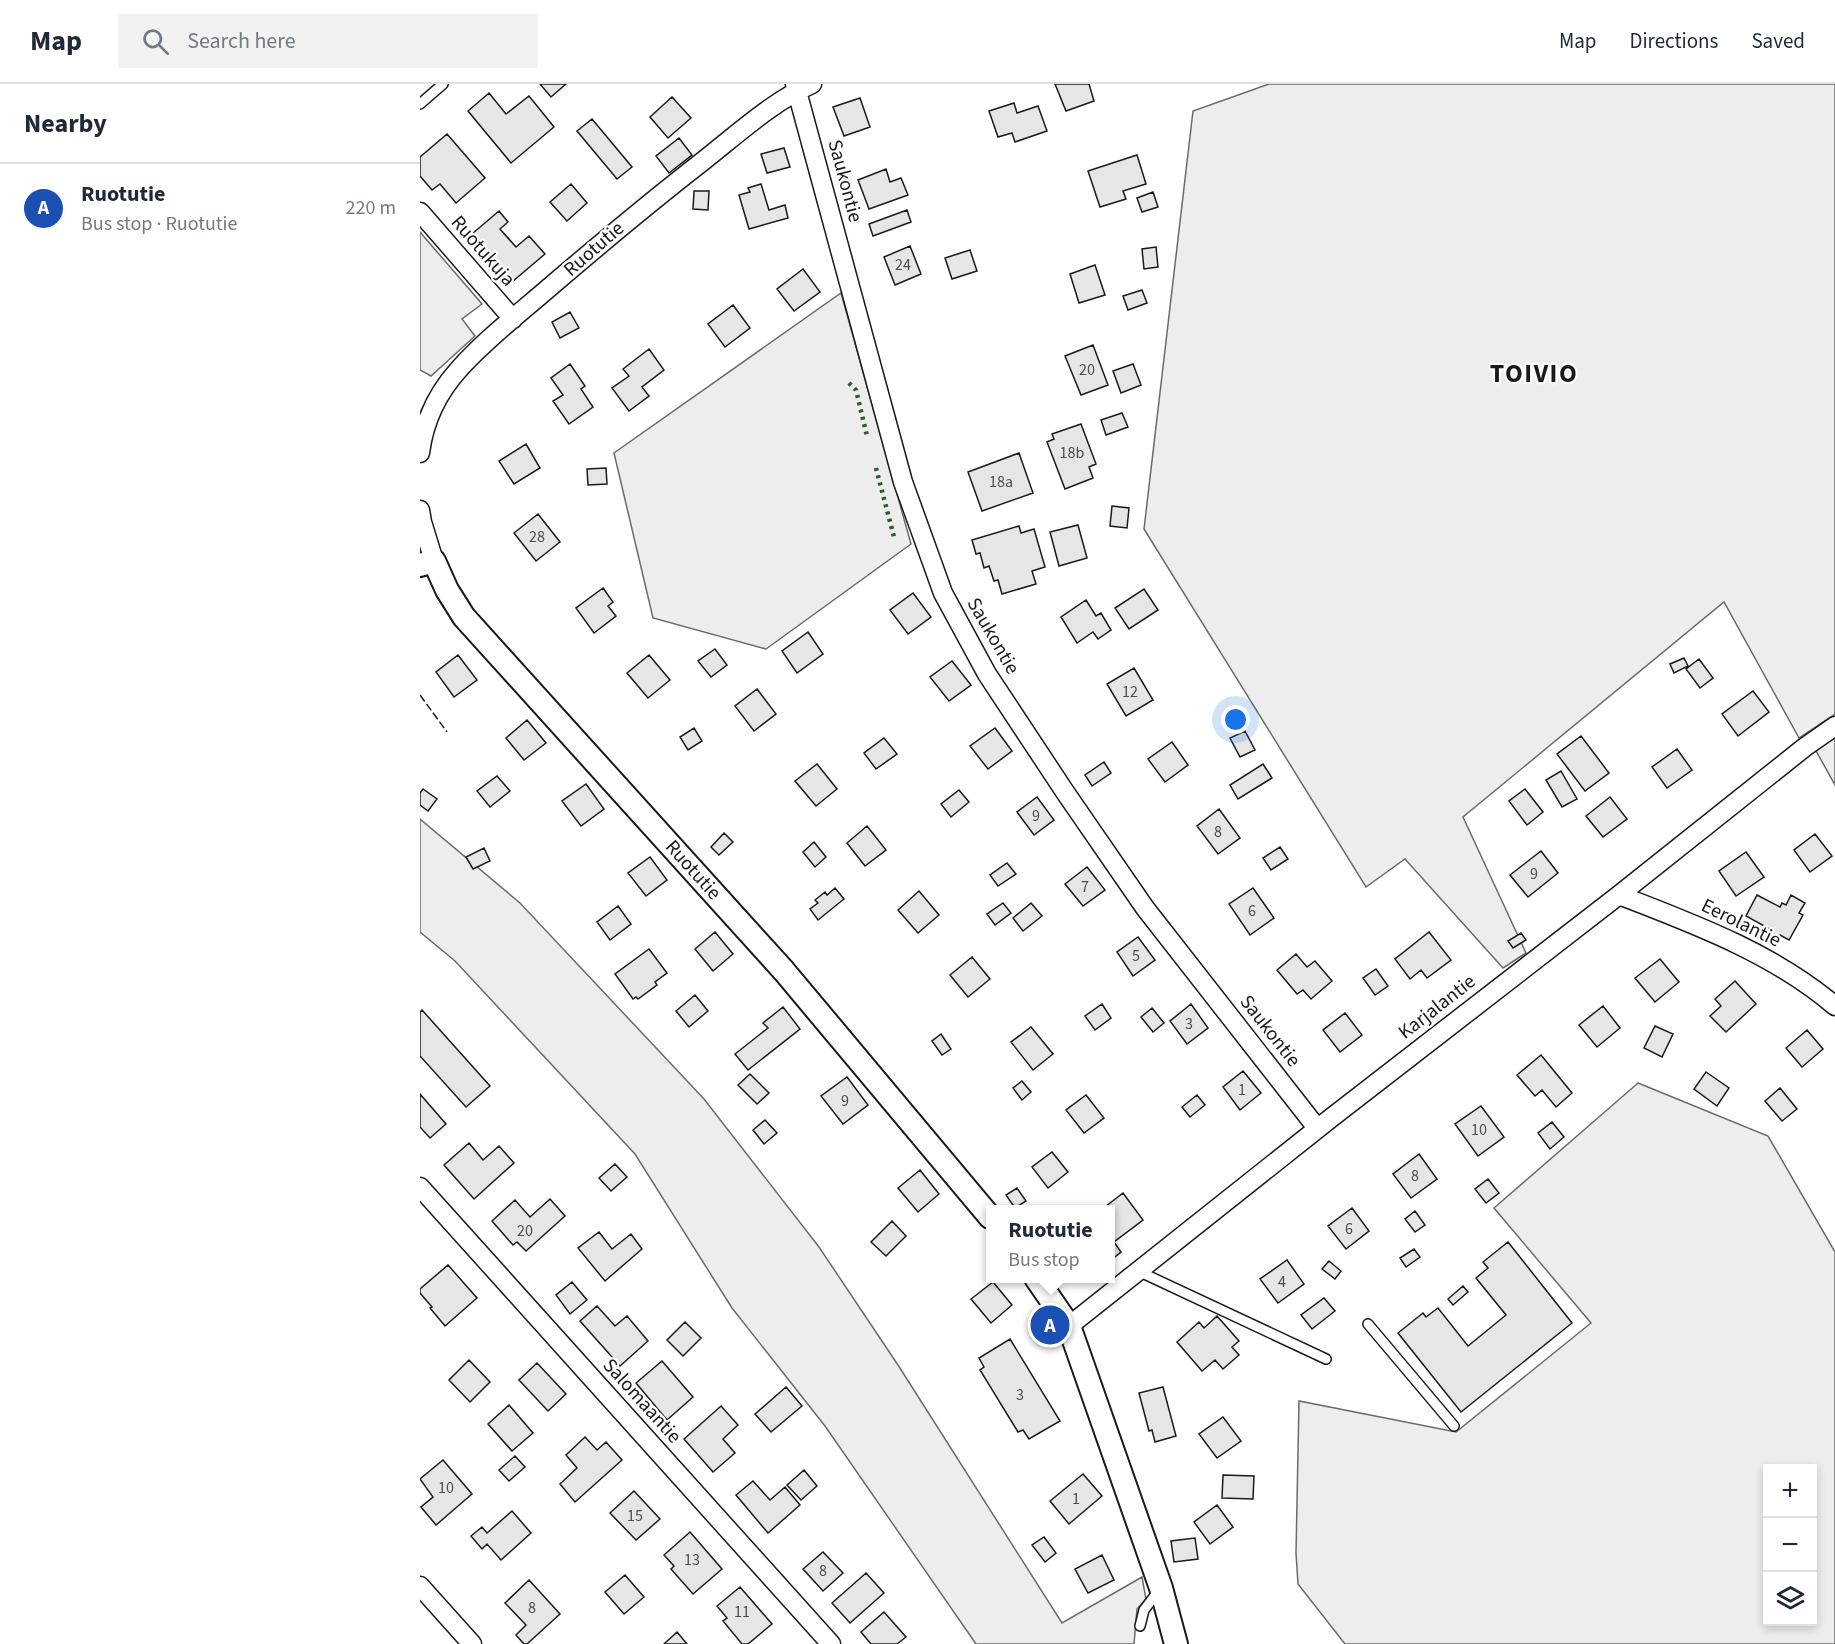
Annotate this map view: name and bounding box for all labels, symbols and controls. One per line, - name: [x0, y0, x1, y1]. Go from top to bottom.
- search box: [118, 14, 538, 68]
- text: Map: [30, 21, 82, 61]
- icon: search: [139, 25, 172, 58]
- text: Search here: [187, 25, 296, 57]
- text: Map: [1559, 26, 1597, 56]
- text: Directions: [1630, 26, 1718, 56]
- text: Saved: [1751, 26, 1805, 56]
- text: Nearby: [24, 105, 107, 142]
- street label: Saukontie: [821, 137, 869, 226]
- text: Ruotutie: [81, 178, 165, 210]
- text: A: [38, 194, 49, 222]
- text: 220 m: [346, 194, 396, 222]
- street label: Ruotukuja: [444, 209, 522, 293]
- text: Bus stop · Ruotutie: [81, 210, 237, 238]
- street label: Ruotutie: [558, 215, 630, 283]
- house number: 24: [895, 254, 911, 276]
- district label: TOIVIO: [1490, 355, 1578, 392]
- house number: 20: [1079, 359, 1095, 381]
- house number: 18b: [1060, 442, 1085, 464]
- house number: 18a: [989, 471, 1013, 493]
- house number: 28: [529, 526, 545, 548]
- street label: Saukontie: [960, 592, 1026, 680]
- house number: 12: [1122, 681, 1138, 703]
- your location: [1221, 705, 1250, 734]
- house number: 9: [1032, 805, 1040, 827]
- house number: 8: [1214, 821, 1222, 843]
- street label: Ruotutie: [659, 834, 728, 906]
- house number: 9: [1530, 863, 1538, 885]
- house number: 7: [1081, 876, 1089, 898]
- street label: Eerolantie: [1696, 892, 1786, 954]
- house number: 6: [1248, 900, 1256, 922]
- house number: 5: [1132, 945, 1140, 967]
- street label: Karjalantie: [1392, 968, 1482, 1046]
- street label: Saukontie: [1233, 989, 1307, 1073]
- house number: 3: [1185, 1013, 1193, 1035]
- house number: 1: [1238, 1079, 1246, 1101]
- house number: 9: [841, 1090, 849, 1112]
- house number: 10: [1471, 1119, 1487, 1141]
- house number: 8: [1411, 1165, 1419, 1187]
- popup: [986, 1205, 1115, 1283]
- text: Ruotutie: [1008, 1214, 1093, 1246]
- house number: 6: [1345, 1218, 1353, 1240]
- house number: 20: [517, 1220, 533, 1242]
- text: Bus stop: [1008, 1246, 1080, 1274]
- house number: 4: [1278, 1271, 1286, 1293]
- pin: A: [1030, 1302, 1070, 1348]
- street label: Salomaantie: [596, 1352, 688, 1450]
- house number: 3: [1016, 1384, 1024, 1406]
- map controls: [1763, 1464, 1817, 1626]
- button: +: [1763, 1464, 1817, 1518]
- house number: 10: [438, 1477, 454, 1499]
- house number: 1: [1072, 1488, 1080, 1510]
- house number: 15: [627, 1505, 643, 1527]
- button: −: [1763, 1518, 1817, 1572]
- house number: 13: [684, 1549, 700, 1571]
- house number: 8: [819, 1560, 827, 1582]
- button: layers: [1763, 1572, 1817, 1626]
- house number: 8: [528, 1597, 536, 1619]
- house number: 11: [734, 1601, 750, 1623]

